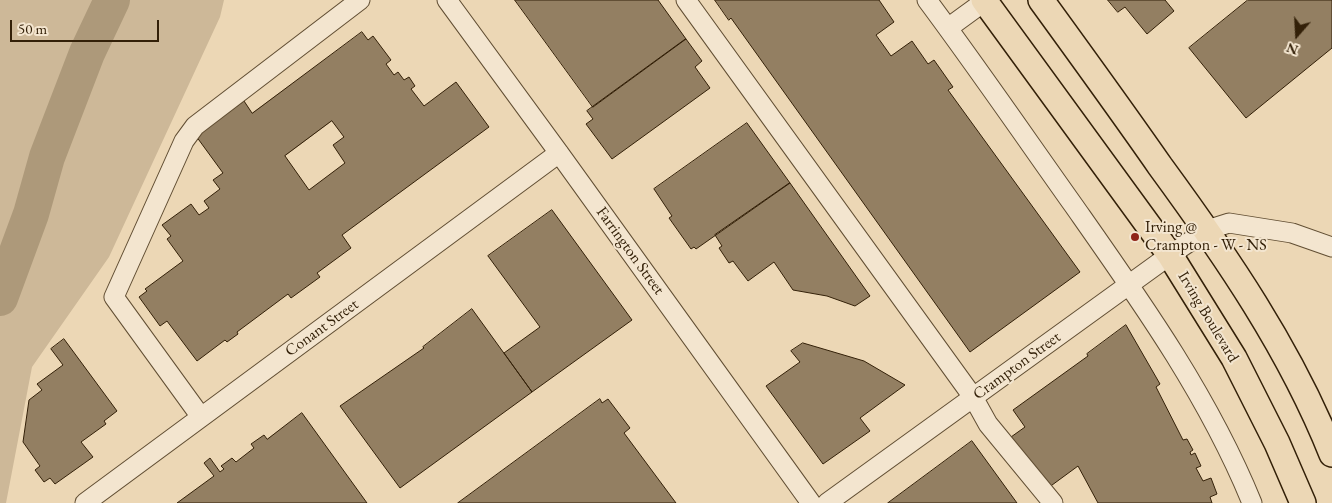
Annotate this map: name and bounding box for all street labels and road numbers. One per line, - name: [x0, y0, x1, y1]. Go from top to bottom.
- street label: Farrington Street: [592, 203, 668, 299]
- street label: Irving Boulevard: [1173, 268, 1243, 366]
- street label: Conant Street: [282, 295, 362, 361]
- street label: Crampton Street: [969, 328, 1065, 404]

